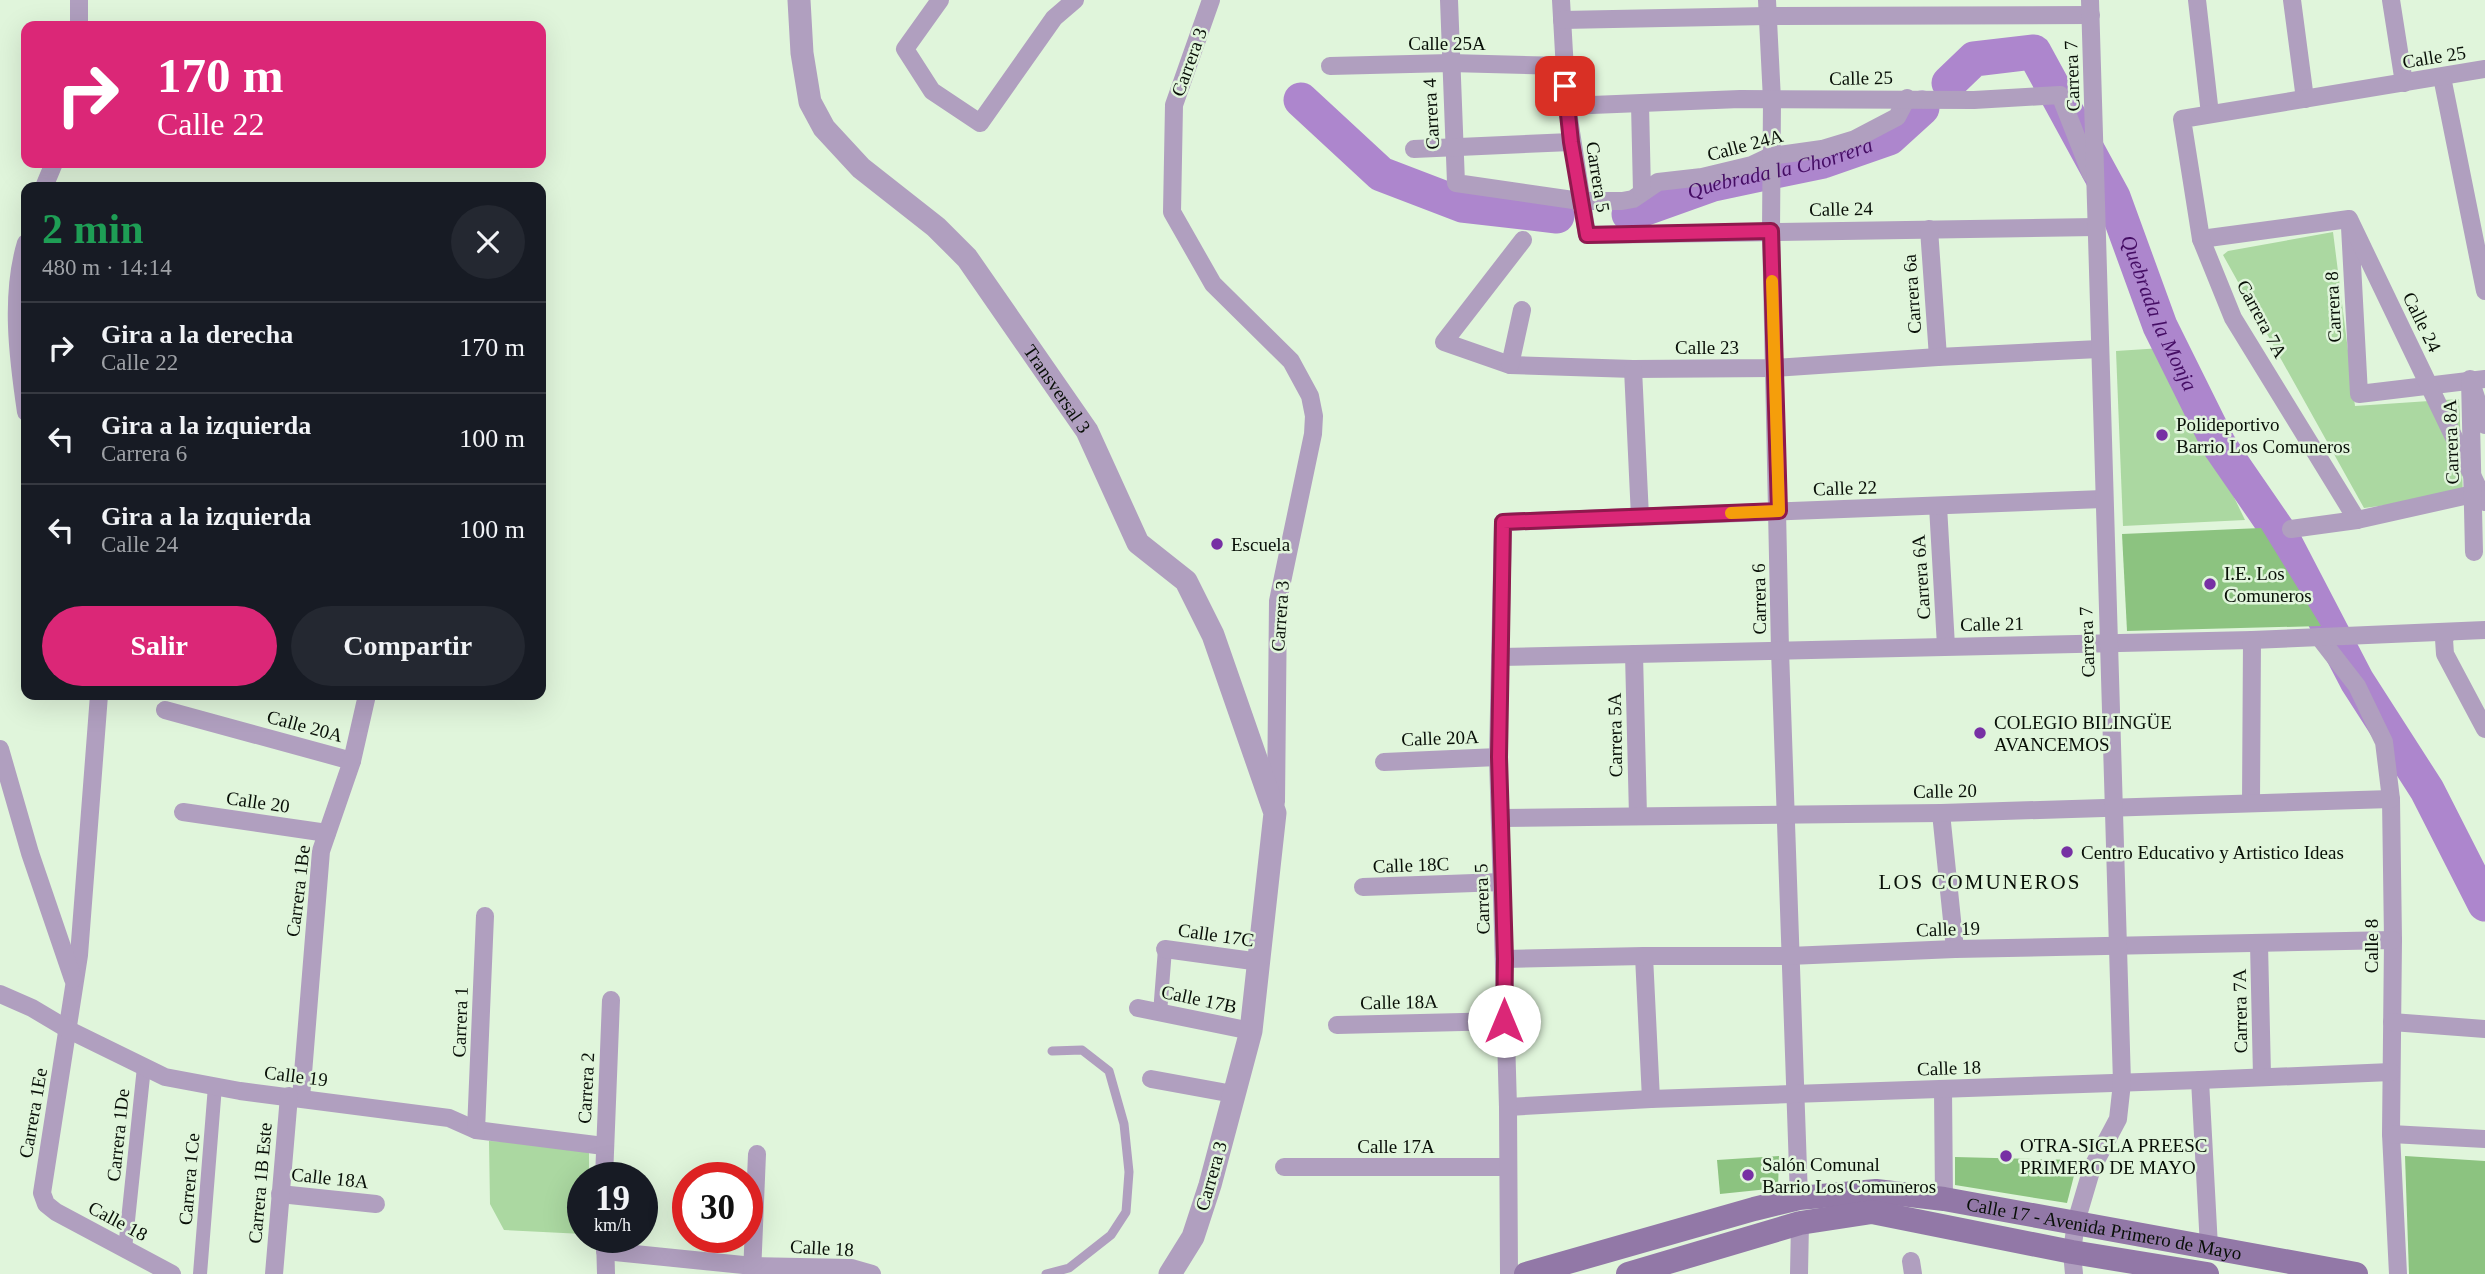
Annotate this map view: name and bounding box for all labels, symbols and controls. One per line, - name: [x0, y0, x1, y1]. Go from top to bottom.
- street label: Carrera 3: [1167, 25, 1211, 99]
- street label: Calle 25A: [1408, 33, 1486, 54]
- street label: Carrera 7: [2060, 40, 2084, 112]
- street label: Calle 25: [2401, 42, 2467, 72]
- text: 170 m: [157, 48, 284, 103]
- icon: right: [42, 49, 133, 140]
- pin: [1535, 56, 1595, 116]
- icon: arrive: [1546, 67, 1584, 105]
- street label: Calle 25: [1829, 67, 1893, 89]
- street label: Carrera 4: [1419, 77, 1443, 150]
- text: Calle 22: [157, 106, 265, 142]
- street label: Calle 24A: [1705, 125, 1785, 165]
- water label: Quebrada la Chorrera: [1684, 133, 1876, 204]
- street label: Carrera 5: [1582, 140, 1614, 214]
- street label: Calle 24: [1809, 198, 1874, 220]
- button: close: [451, 205, 525, 279]
- text: 2 min: [42, 206, 144, 252]
- water label: Quebrada la Monja: [2116, 232, 2202, 395]
- street label: Carrera 6a: [1899, 253, 1925, 334]
- text: 480 m · 14:14: [42, 255, 172, 280]
- street label: Carrera 8: [2321, 271, 2345, 343]
- street label: Carrera 7A: [2233, 277, 2291, 362]
- street label: Calle 24: [2399, 289, 2446, 356]
- text: Gira a la derecha: [101, 320, 293, 349]
- icon: right: [42, 329, 80, 367]
- text: 170 m: [459, 333, 525, 362]
- street label: Calle 23: [1675, 337, 1739, 358]
- street label: Transversal 3: [1020, 341, 1095, 437]
- text: Calle 22: [101, 350, 178, 375]
- street label: Carrera 8A: [2439, 399, 2463, 485]
- text: Gira a la izquierda: [101, 411, 311, 440]
- place label: Polideportivo Barrio Los Comuneros: [2176, 414, 2350, 457]
- icon: left: [42, 420, 80, 458]
- text: 100 m: [459, 424, 525, 453]
- marker: Polideportivo Barrio Los Comuneros: [2154, 427, 2170, 443]
- text: Carrera 6: [101, 441, 187, 466]
- street label: Calle 22: [1813, 476, 1877, 500]
- text: Gira a la izquierda: [101, 502, 311, 531]
- icon: left: [42, 511, 80, 549]
- text: 100 m: [459, 515, 525, 544]
- text: Calle 24: [101, 532, 178, 557]
- place label: Escuela: [1231, 534, 1291, 555]
- street label: Carrera 6A: [1908, 534, 1934, 620]
- marker: Escuela: [1209, 536, 1225, 552]
- street label: Carrera 6: [1748, 563, 1770, 635]
- place label: I.E. Los Comuneros: [2224, 563, 2312, 606]
- marker: I.E. Los Comuneros: [2202, 576, 2218, 592]
- street label: Carrera 3: [1267, 580, 1293, 652]
- button: Salir: [42, 606, 277, 686]
- button: Compartir: [291, 606, 525, 686]
- street label: Carrera 7: [2075, 606, 2099, 678]
- street label: Calle 21: [1960, 613, 2024, 635]
- street label: Carrera 5A: [1604, 692, 1626, 778]
- street label: Calle 20A: [265, 706, 345, 746]
- place label: COLEGIO BILINGÜE AVANCEMOS: [1994, 712, 2172, 755]
- marker: COLEGIO BILINGÜE AVANCEMOS: [1972, 725, 1988, 741]
- street label: Calle 20A: [1401, 726, 1479, 750]
- street label: Calle 20: [1913, 780, 1977, 802]
- street label: Calle 20: [225, 787, 291, 817]
- place label: Centro Educativo y Artistico Ideas: [2081, 842, 2344, 863]
- street label: Carrera 1Be: [282, 844, 314, 938]
- marker: Centro Educativo y Artistico Ideas: [2059, 844, 2075, 860]
- street label: Calle 18C: [1372, 853, 1450, 877]
- street label: Carrera 5: [1470, 863, 1494, 935]
- district label: LOS COMUNEROS: [1879, 870, 2081, 894]
- street label: Calle 19: [1916, 917, 1980, 941]
- street label: Calle 17C: [1177, 919, 1255, 951]
- street label: Calle 8: [2361, 919, 2382, 973]
- street label: Carrera 7A: [2229, 968, 2251, 1054]
- street label: Calle 17B: [1159, 981, 1239, 1017]
- position arrow: [1467, 984, 1541, 1058]
- street label: Carrera 1: [448, 986, 472, 1058]
- street label: Calle 18A: [1360, 991, 1438, 1013]
- street label: Carrera 2: [574, 1052, 598, 1124]
- street label: Calle 18: [1917, 1056, 1981, 1080]
- street label: Calle 19: [263, 1062, 329, 1090]
- street label: Carrera 1Ee: [15, 1066, 51, 1160]
- street label: Carrera 1De: [103, 1087, 133, 1183]
- street label: Carrera 1B Este: [244, 1122, 276, 1244]
- street label: Carrera 1Ce: [175, 1132, 203, 1226]
- place label: OTRA-SIGLA PREESC PRIMERO DE MAYO: [2020, 1135, 2207, 1178]
- street label: Calle 17A: [1357, 1136, 1435, 1157]
- street label: Carrera 3: [1191, 1139, 1231, 1213]
- marker: OTRA-SIGLA PREESC PRIMERO DE MAYO: [1998, 1148, 2014, 1164]
- place label: Salón Comunal Barrio Los Comuneros: [1762, 1154, 1936, 1197]
- speed limit sign: 30: [672, 1162, 763, 1253]
- street label: Calle 18A: [290, 1164, 370, 1193]
- marker: Salón Comunal Barrio Los Comuneros: [1740, 1167, 1756, 1183]
- text: 19: [595, 1179, 630, 1218]
- street label: Calle 17 - Avenida Primero de Mayo: [1965, 1193, 2243, 1264]
- street label: Calle 18: [85, 1197, 151, 1245]
- text: km/h: [594, 1215, 631, 1235]
- street label: Calle 18: [790, 1236, 854, 1260]

